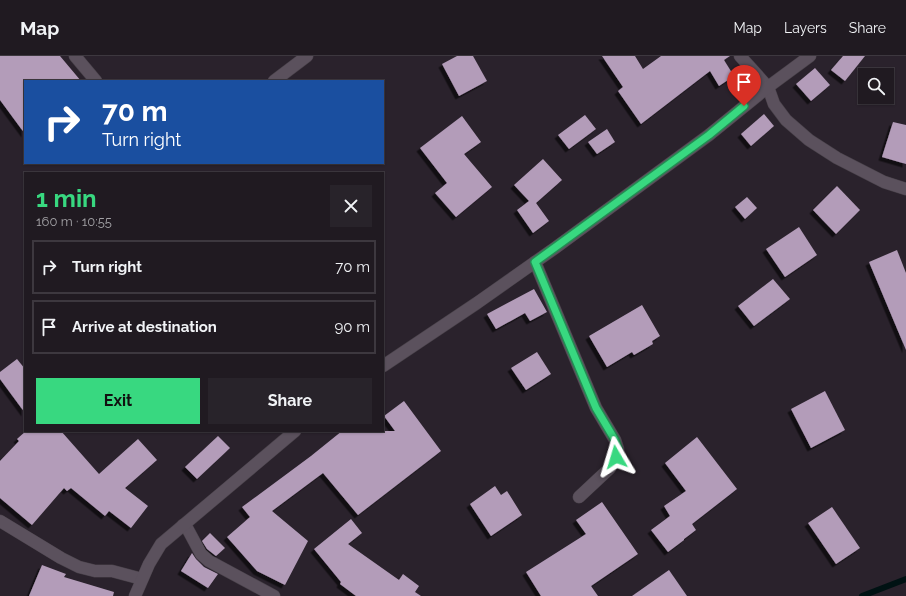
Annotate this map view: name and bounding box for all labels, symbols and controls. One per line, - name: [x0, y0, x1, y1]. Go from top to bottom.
- text: Map: [20, 17, 59, 39]
- text: Map: [734, 20, 762, 36]
- text: Layers: [784, 20, 827, 36]
- text: Share: [849, 20, 886, 36]
- pin: [727, 65, 761, 106]
- map controls: [858, 68, 894, 104]
- button: search: [858, 68, 894, 104]
- icon: arrive: [733, 71, 755, 93]
- text: 70 m: [102, 95, 168, 128]
- icon: right: [36, 96, 88, 148]
- text: Turn right: [102, 129, 181, 150]
- text: 1 min: [36, 184, 97, 213]
- button: close: [330, 185, 372, 227]
- text: 160 m · 10:55: [36, 214, 112, 229]
- icon: right: [38, 256, 60, 278]
- text: Turn right: [72, 258, 142, 276]
- text: 70 m: [335, 258, 370, 276]
- icon: arrive: [38, 316, 60, 338]
- text: Arrive at destination: [72, 318, 217, 336]
- text: 90 m: [334, 318, 370, 336]
- button: Exit: [36, 378, 200, 424]
- button: Share: [208, 378, 372, 424]
- position arrow: [595, 436, 637, 478]

